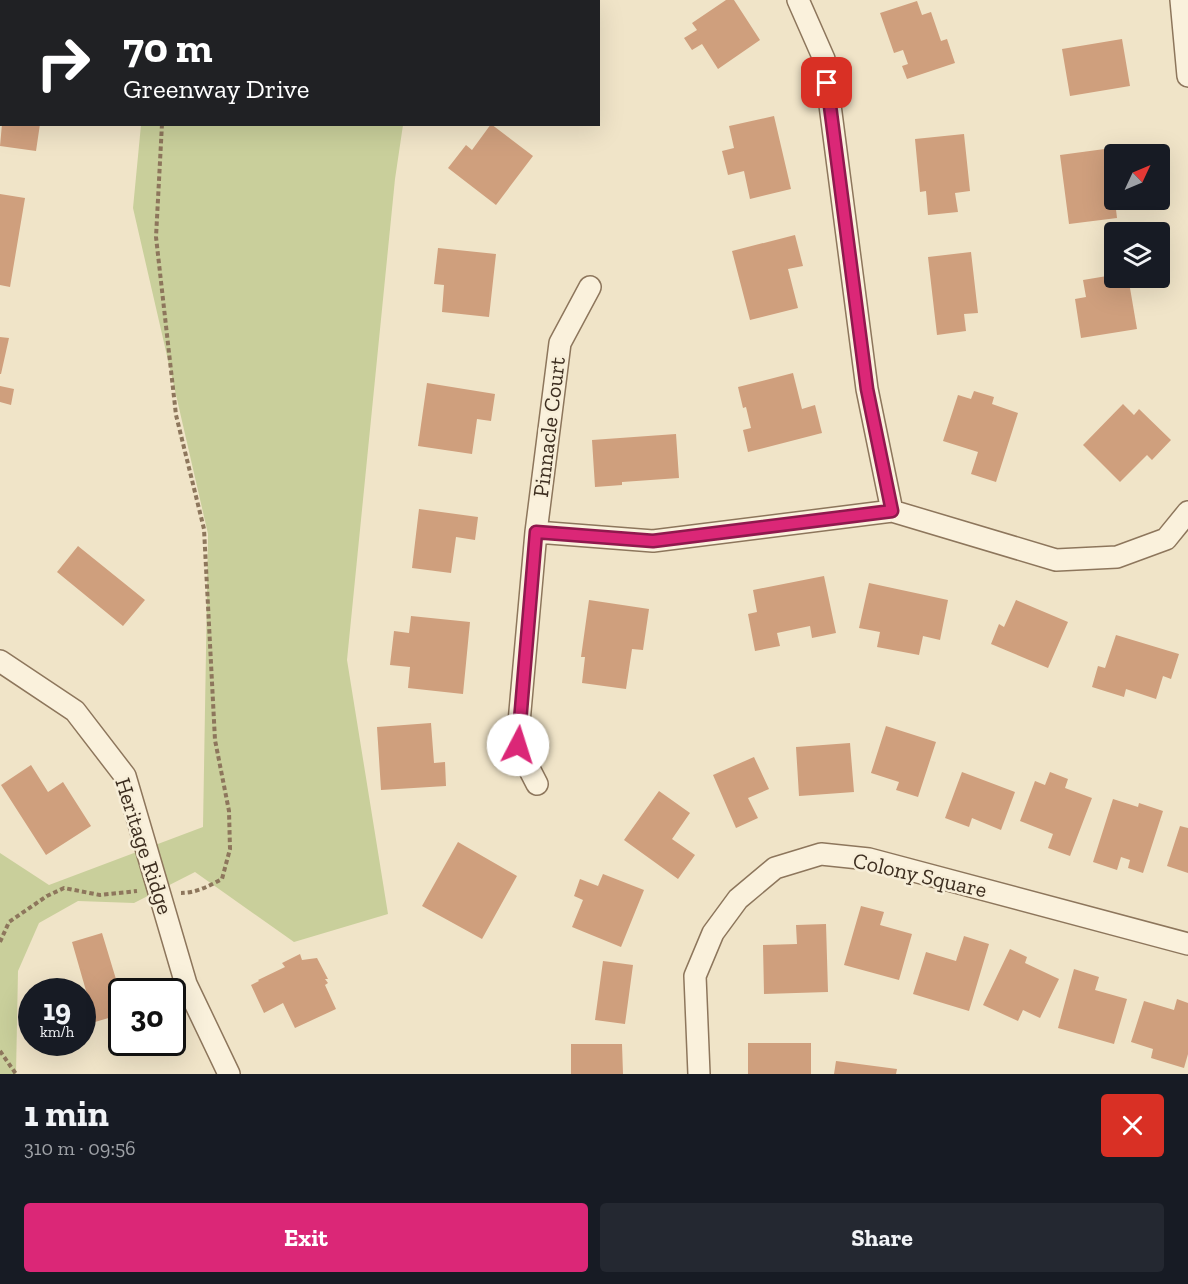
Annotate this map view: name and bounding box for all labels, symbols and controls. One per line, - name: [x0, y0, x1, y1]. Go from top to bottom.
- text: 70 m: [123, 22, 213, 73]
- icon: right: [24, 24, 102, 102]
- pin: [801, 57, 852, 108]
- icon: arrive: [810, 66, 843, 99]
- text: Greenway Drive: [123, 73, 309, 105]
- north arrow: [1104, 144, 1170, 210]
- map controls: [1104, 144, 1170, 288]
- button: layers: [1104, 222, 1170, 288]
- street label: Pinnacle Court: [527, 354, 571, 499]
- position arrow: [486, 713, 550, 777]
- street label: Heritage Ridge: [109, 774, 179, 918]
- street label: Colony Square: [850, 846, 990, 904]
- speed limit sign: 30: [108, 978, 186, 1056]
- text: 19: [43, 992, 71, 1028]
- text: km/h: [40, 1023, 74, 1041]
- text: 1 min: [24, 1092, 109, 1135]
- button: close: [1101, 1094, 1164, 1157]
- text: 310 m · 09:56: [24, 1136, 136, 1160]
- button: Exit: [24, 1203, 588, 1272]
- button: Share: [600, 1203, 1164, 1272]

